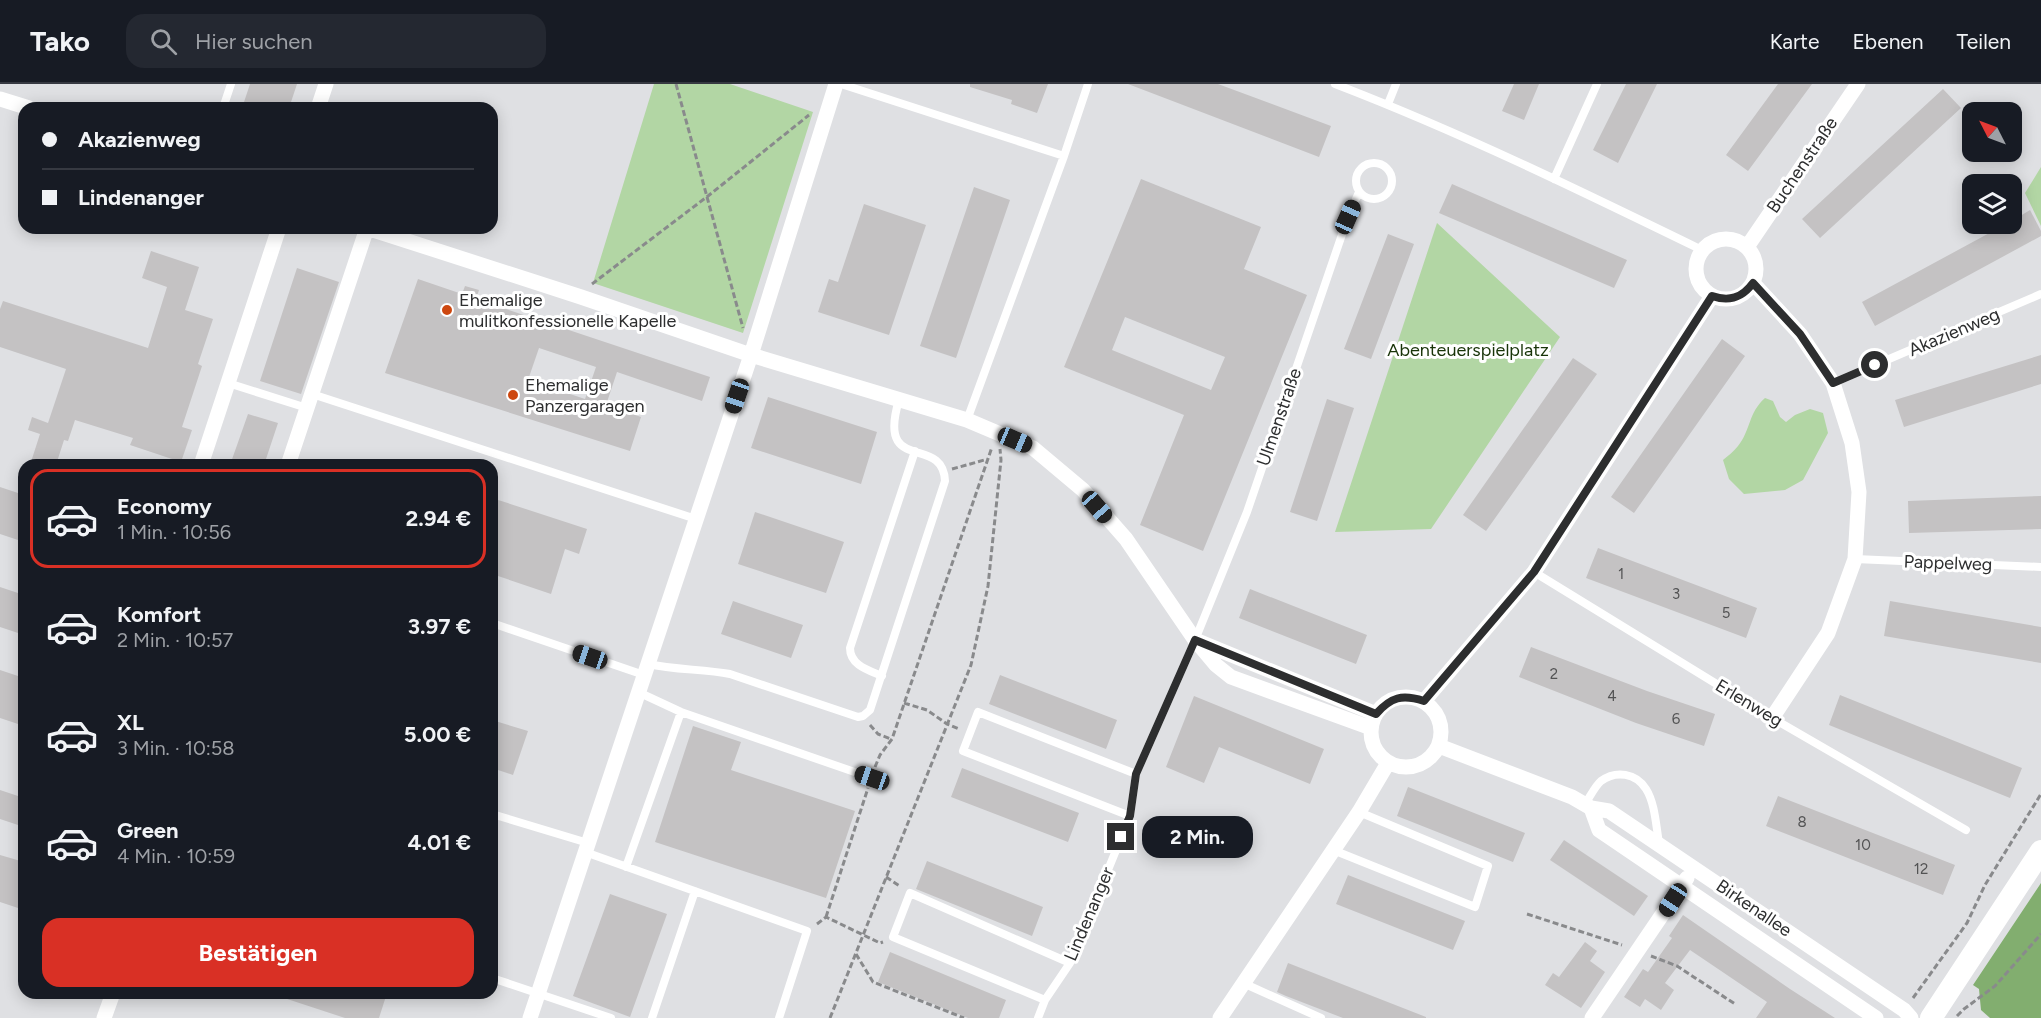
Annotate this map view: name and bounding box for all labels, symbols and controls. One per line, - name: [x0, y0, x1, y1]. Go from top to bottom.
- search box: [126, 14, 546, 68]
- text: Tako: [30, 24, 90, 58]
- icon: search: [147, 25, 180, 58]
- text: Hier suchen: [195, 28, 313, 55]
- text: Karte: [1770, 29, 1819, 54]
- text: Ebenen: [1852, 29, 1924, 54]
- text: Teilen: [1957, 29, 2011, 54]
- north arrow: [1962, 102, 2022, 162]
- map controls: [1962, 102, 2022, 234]
- street label: Buchenstraße: [1762, 113, 1842, 217]
- text: Akazienweg: [78, 126, 201, 153]
- button: layers: [1962, 174, 2022, 234]
- text: Lindenanger: [78, 184, 204, 211]
- car: [1332, 197, 1364, 237]
- place label: Ehemalige mulitkonfessionelle Kapelle: [459, 289, 677, 332]
- marker: Ehemalige mulitkonfessionelle Kapelle: [440, 303, 454, 317]
- street label: Akazienweg: [1905, 303, 2003, 361]
- park label: Abenteuerspielplatz: [1387, 339, 1549, 361]
- route start: [1861, 351, 1888, 378]
- street label: Ulmenstraße: [1252, 365, 1306, 469]
- place label: Ehemalige Panzergaragen: [525, 374, 645, 417]
- car: [723, 376, 751, 416]
- marker: Ehemalige Panzergaragen: [506, 388, 520, 402]
- car: [995, 425, 1035, 455]
- car: [1078, 488, 1116, 526]
- icon: car: [45, 492, 99, 546]
- text: Economy: [117, 493, 212, 520]
- text: 2.94 €: [406, 505, 471, 532]
- text: 1 Min. · 10:56: [117, 520, 231, 544]
- street label: Pappelweg: [1903, 550, 1993, 576]
- house number: 1: [1618, 565, 1624, 583]
- house number: 3: [1672, 585, 1680, 603]
- icon: car: [45, 600, 99, 654]
- text: Komfort: [117, 601, 201, 628]
- house number: 5: [1722, 604, 1730, 622]
- text: 3.97 €: [408, 613, 471, 640]
- text: 2 Min. · 10:57: [117, 628, 233, 652]
- car: [570, 643, 610, 671]
- house number: 2: [1550, 665, 1558, 683]
- street label: Erlenweg: [1711, 674, 1787, 732]
- house number: 4: [1607, 687, 1617, 705]
- icon: car: [45, 708, 99, 762]
- text: XL: [117, 709, 144, 736]
- house number: 6: [1672, 710, 1681, 728]
- text: 5.00 €: [404, 721, 471, 748]
- text: 3 Min. · 10:58: [117, 736, 235, 760]
- car: [852, 764, 892, 792]
- house number: 8: [1797, 813, 1807, 831]
- icon: car: [45, 816, 99, 870]
- callout: 2 Min.: [1142, 816, 1253, 858]
- text: Green: [117, 817, 179, 844]
- route end: [1107, 823, 1134, 850]
- text: 2 Min.: [1170, 825, 1225, 849]
- text: 4.01 €: [408, 829, 471, 856]
- house number: 10: [1855, 836, 1871, 854]
- text: 4 Min. · 10:59: [117, 844, 235, 868]
- house number: 12: [1914, 860, 1928, 878]
- street label: Lindenanger: [1059, 864, 1119, 964]
- street label: Birkenallee: [1712, 875, 1796, 941]
- car: [1656, 880, 1690, 920]
- button: Bestätigen: [42, 918, 474, 987]

